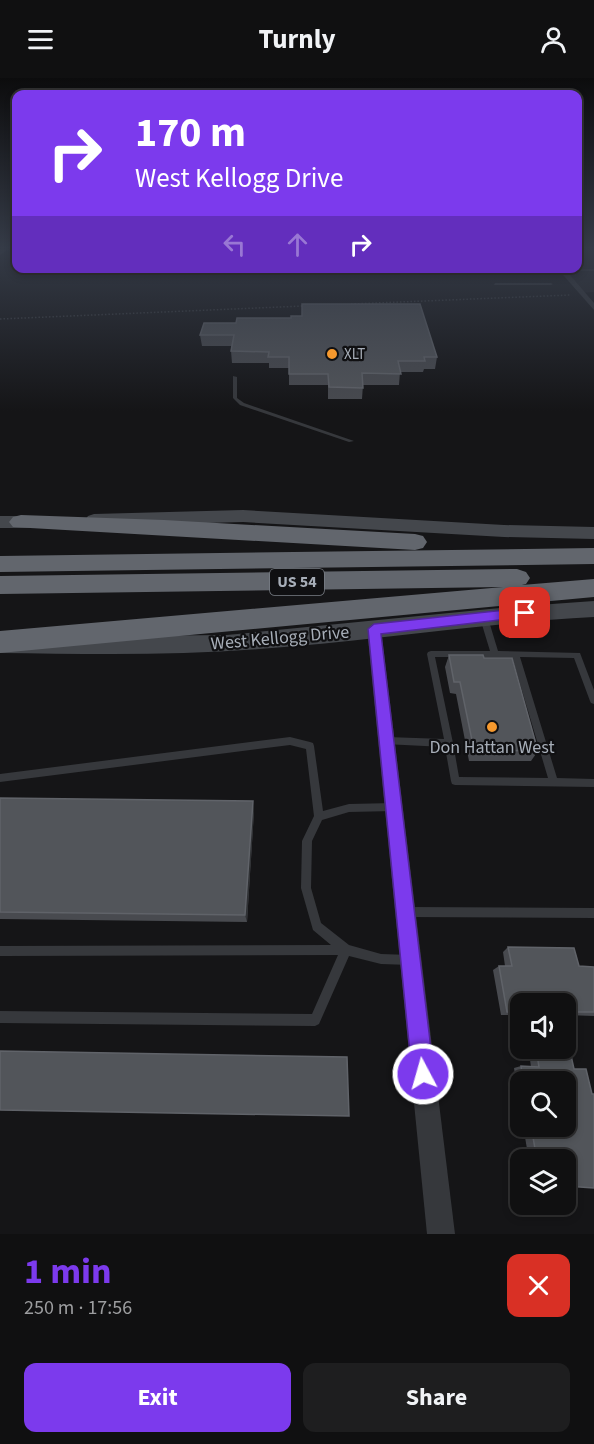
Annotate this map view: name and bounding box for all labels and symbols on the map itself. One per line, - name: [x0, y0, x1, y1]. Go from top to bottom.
- place label: XLT: [344, 344, 365, 365]
- marker: XLT: [325, 347, 339, 361]
- road number: US 54: [270, 569, 324, 595]
- pin: [499, 587, 550, 638]
- street label: West Kellogg Drive: [210, 619, 350, 657]
- marker: Don Hattan West: [485, 720, 499, 734]
- place label: Don Hattan West: [429, 735, 555, 760]
- position arrow: [391, 1042, 455, 1106]

